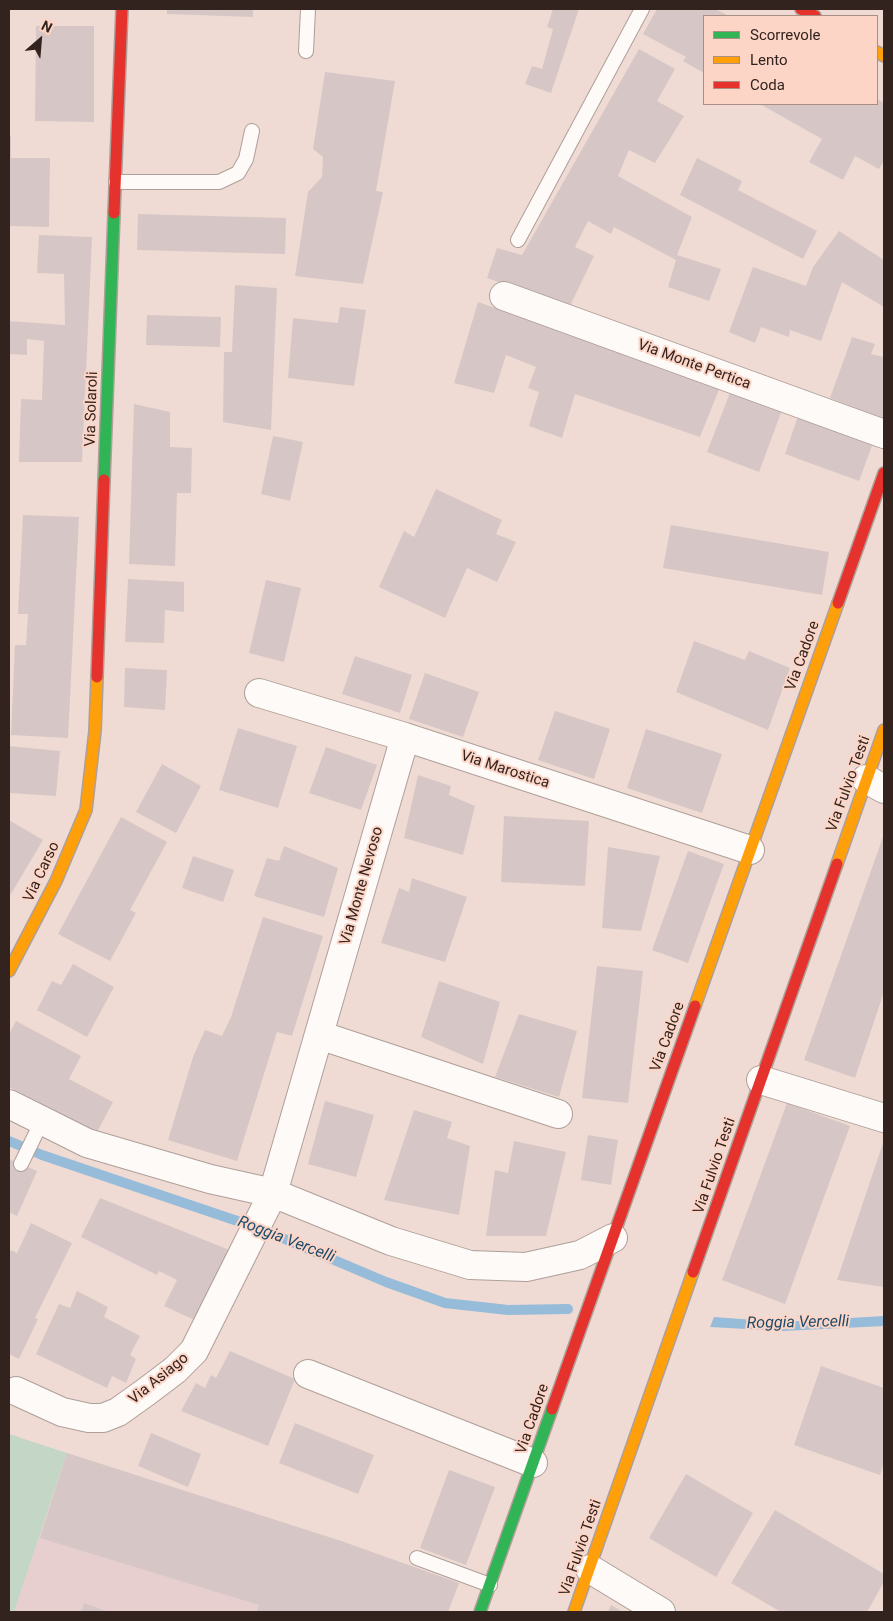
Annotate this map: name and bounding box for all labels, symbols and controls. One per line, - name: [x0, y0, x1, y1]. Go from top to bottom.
- north arrow: [15, 15, 65, 65]
- legend: [703, 15, 878, 105]
- text: N: [39, 17, 55, 36]
- text: Scorrevole: [750, 26, 821, 44]
- text: Lento: [750, 51, 788, 69]
- text: Coda: [750, 76, 785, 94]
- street label: Via Monte Pertica: [635, 336, 753, 394]
- street label: Via Solaroli: [82, 371, 102, 447]
- street label: Via Cadore: [782, 619, 824, 693]
- street label: Via Fulvio Testi: [823, 734, 875, 834]
- street label: Via Marostica: [458, 747, 552, 793]
- street label: Via Monte Nevoso: [337, 825, 387, 947]
- street label: Via Carso: [20, 839, 64, 905]
- street label: Via Cadore: [647, 1000, 689, 1074]
- street label: Via Fulvio Testi: [690, 1115, 740, 1217]
- water label: Roggia Vercelli: [235, 1213, 337, 1267]
- water label: Roggia Vercelli: [747, 1313, 849, 1333]
- street label: Via Asiago: [126, 1350, 192, 1408]
- street label: Via Cadore: [513, 1382, 553, 1456]
- street label: Via Fulvio Testi: [556, 1497, 606, 1599]

